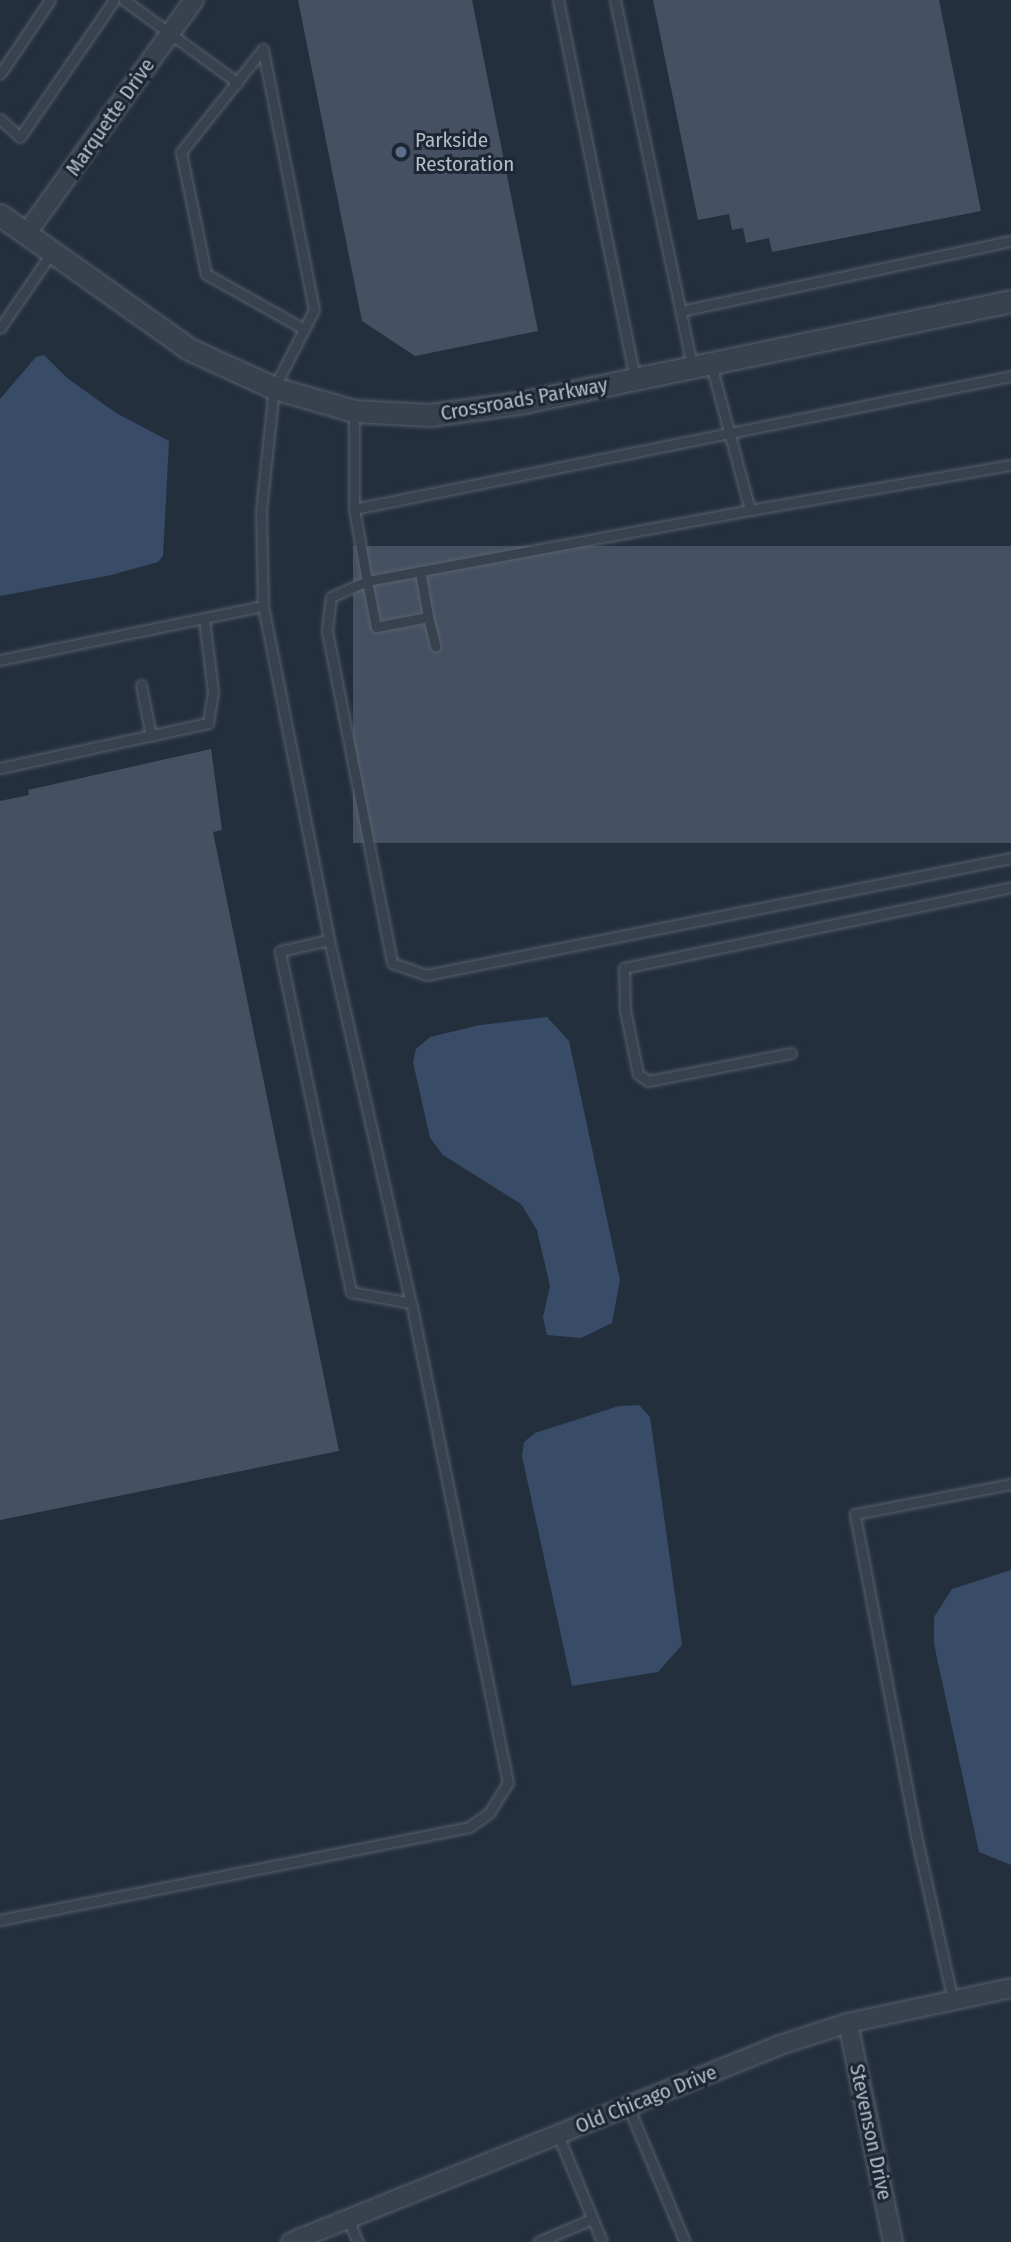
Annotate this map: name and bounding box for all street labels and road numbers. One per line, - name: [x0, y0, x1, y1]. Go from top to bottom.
- street label: Marquette Drive: [60, 53, 160, 181]
- street label: Crossroads Parkway: [439, 372, 609, 426]
- street label: Old Chicago Drive: [572, 2059, 720, 2139]
- street label: Stevenson Drive: [844, 2062, 898, 2202]

